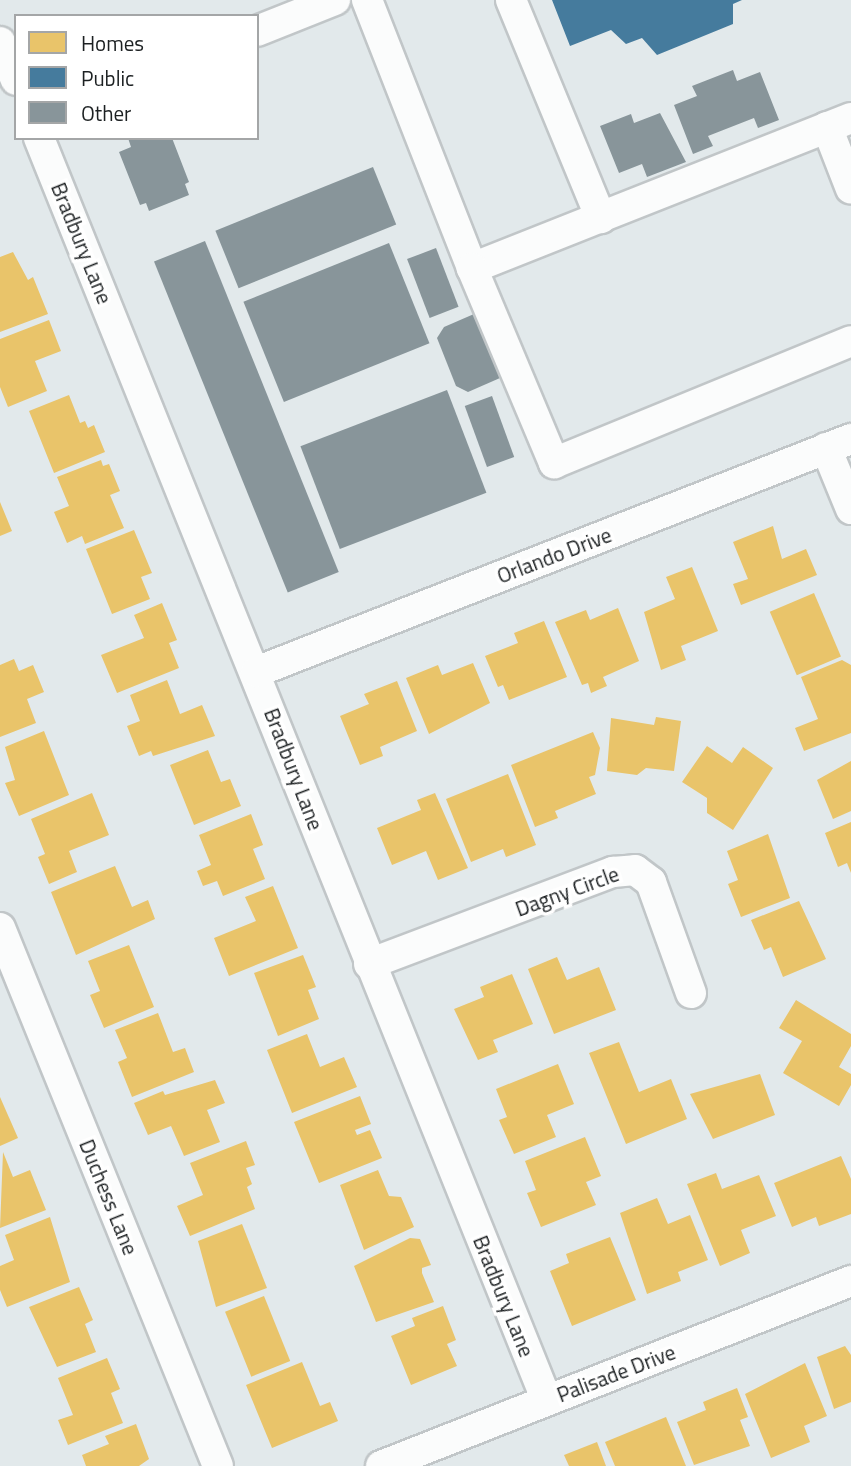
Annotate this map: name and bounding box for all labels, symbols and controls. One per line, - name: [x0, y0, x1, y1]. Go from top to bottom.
- legend: [14, 14, 259, 140]
- text: Homes: [81, 27, 144, 59]
- text: Public: [81, 62, 134, 94]
- text: Other: [81, 97, 131, 129]
- street label: Bradbury Lane: [46, 179, 118, 307]
- street label: Orlando Drive: [493, 522, 615, 588]
- street label: Bradbury Lane: [259, 704, 329, 834]
- street label: Dagny Circle: [512, 861, 622, 921]
- street label: Duchess Lane: [74, 1136, 144, 1258]
- street label: Bradbury Lane: [468, 1232, 540, 1360]
- street label: Palisade Drive: [553, 1339, 679, 1407]

